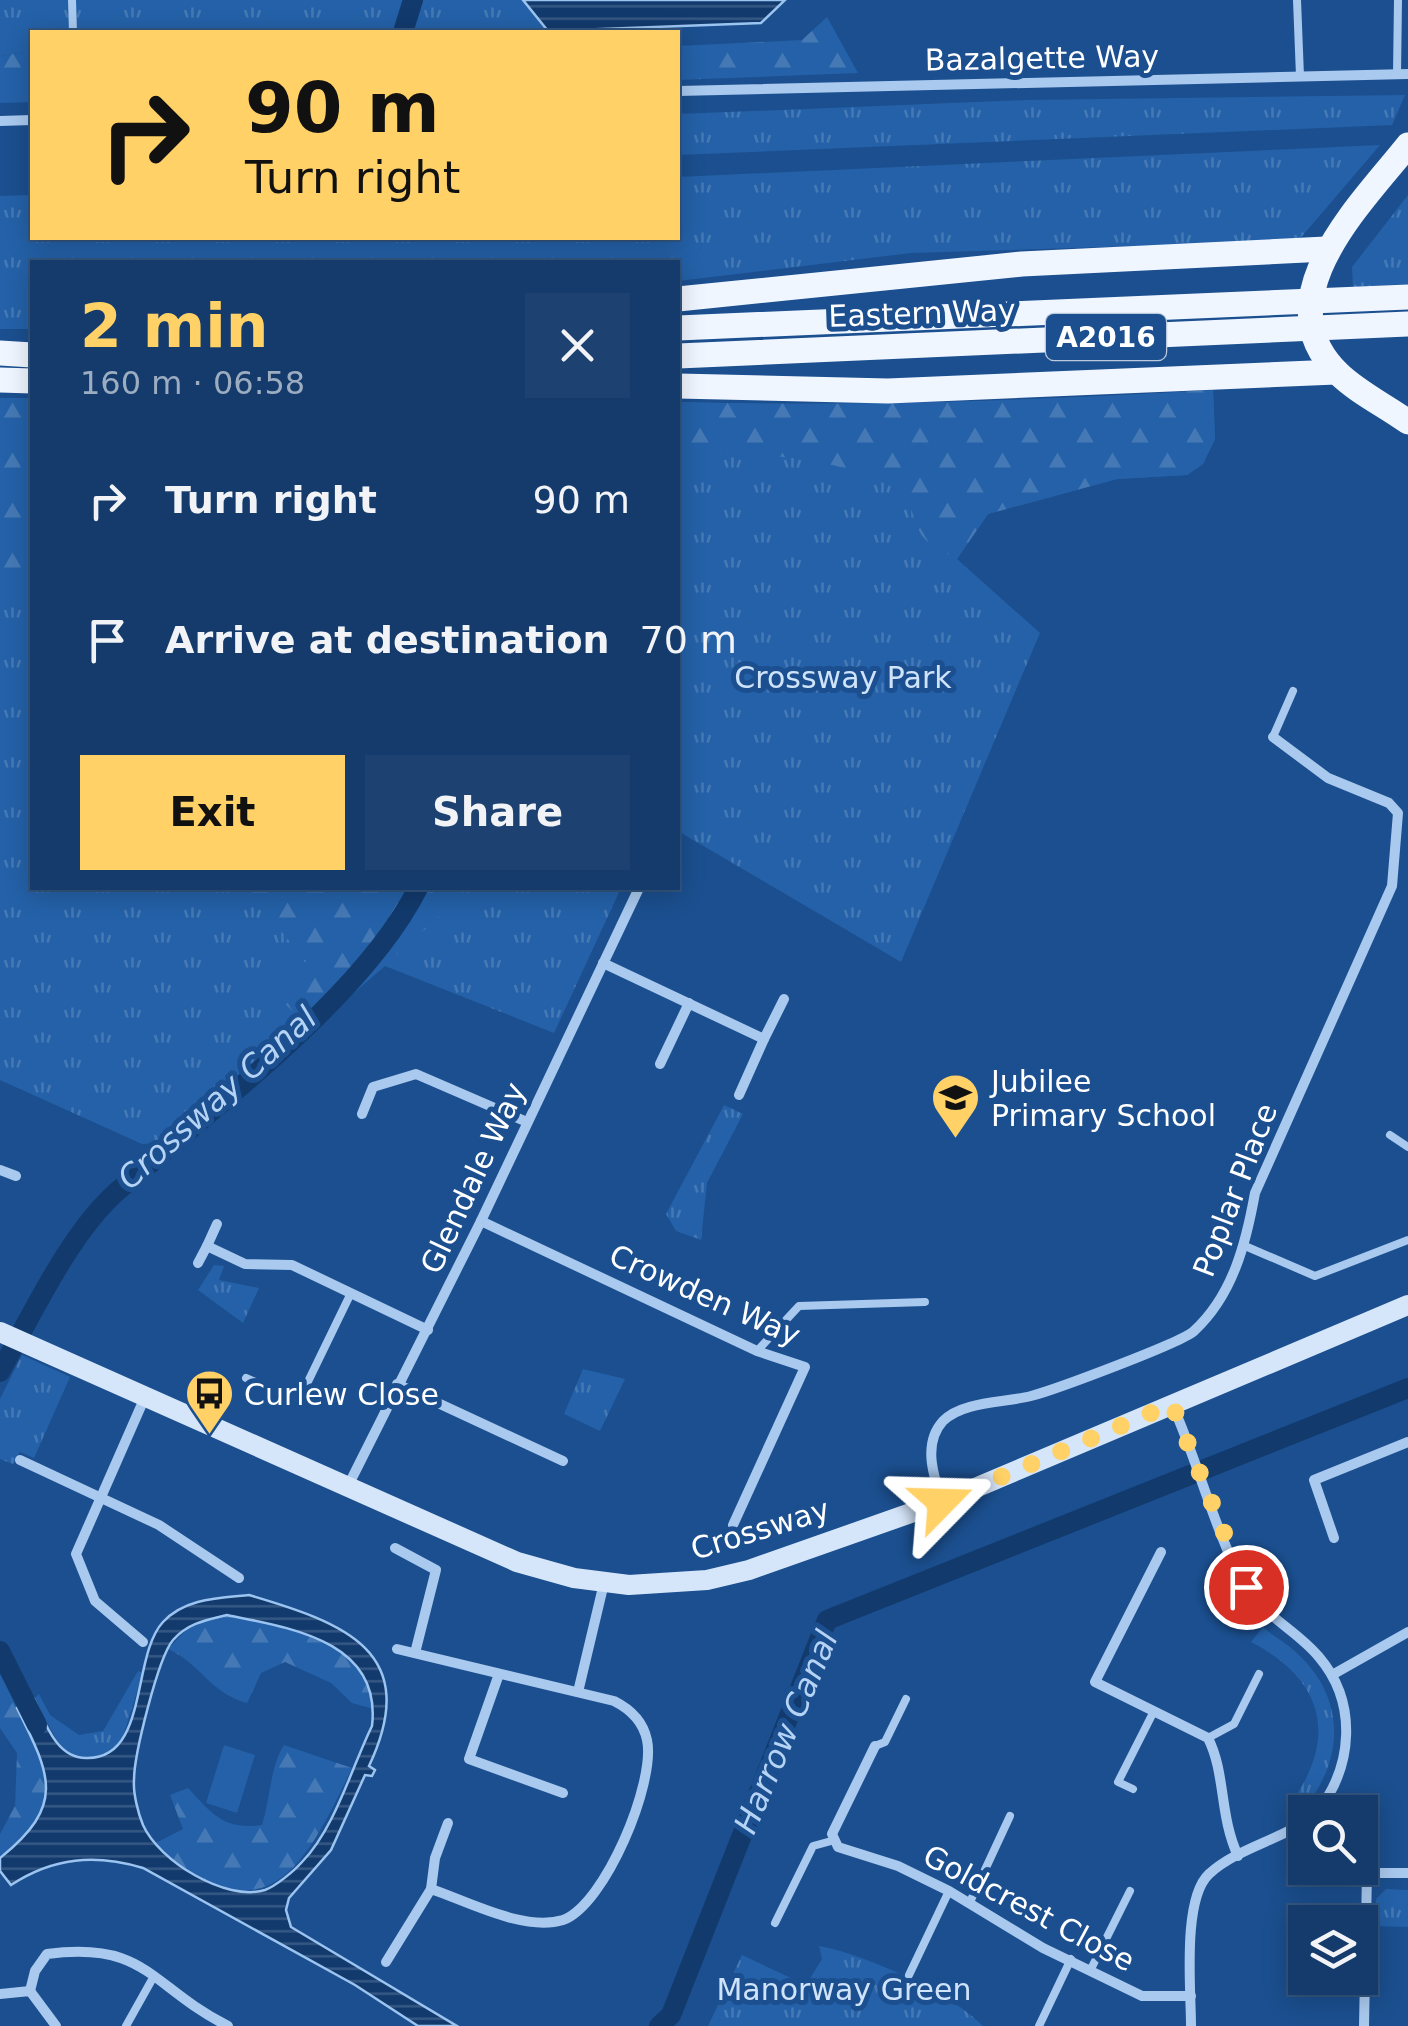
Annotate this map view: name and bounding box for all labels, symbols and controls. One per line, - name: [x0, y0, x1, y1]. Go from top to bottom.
- street label: Bazalgette Way: [925, 38, 1159, 78]
- text: 90 m: [245, 67, 440, 149]
- icon: right: [80, 70, 210, 200]
- text: Turn right: [245, 151, 460, 204]
- text: 2 min: [80, 291, 268, 361]
- street label: Eastern Way: [828, 292, 1016, 334]
- button: close: [525, 293, 630, 398]
- road number: A2016: [1046, 314, 1166, 360]
- text: 160 m · 06:58: [80, 364, 305, 402]
- icon: right: [80, 473, 135, 528]
- text: Turn right: [165, 478, 377, 522]
- text: 90 m: [533, 478, 630, 522]
- icon: arrive: [80, 613, 135, 668]
- text: Arrive at destination: [165, 618, 610, 662]
- text: 70 m: [640, 618, 737, 662]
- park label: Crossway Park: [734, 660, 952, 695]
- button: Exit: [80, 755, 345, 870]
- button: Share: [365, 755, 630, 870]
- water label: Crossway Canal: [110, 999, 324, 1197]
- place label: Jubilee Primary School: [989, 1064, 1216, 1133]
- school or university icon: Jubilee Primary School: [930, 1072, 982, 1140]
- street label: Glendale Way: [413, 1077, 533, 1279]
- street label: Poplar Place: [1186, 1098, 1284, 1282]
- street label: Crowden Way: [604, 1237, 806, 1353]
- bus stop icon: Curlew Close: [183, 1368, 235, 1436]
- place label: Curlew Close: [244, 1377, 439, 1412]
- position arrow: [890, 1450, 994, 1554]
- street label: Crossway: [687, 1491, 833, 1567]
- pin: [1204, 1545, 1289, 1630]
- icon: arrive: [1219, 1560, 1274, 1615]
- water label: Harrow Canal: [726, 1625, 846, 1839]
- map controls: [1288, 1795, 1378, 1995]
- button: search: [1288, 1795, 1378, 1885]
- street label: Goldcrest Close: [917, 1838, 1141, 1978]
- button: layers: [1288, 1905, 1378, 1995]
- park label: Manorway Green: [716, 1972, 972, 2007]

